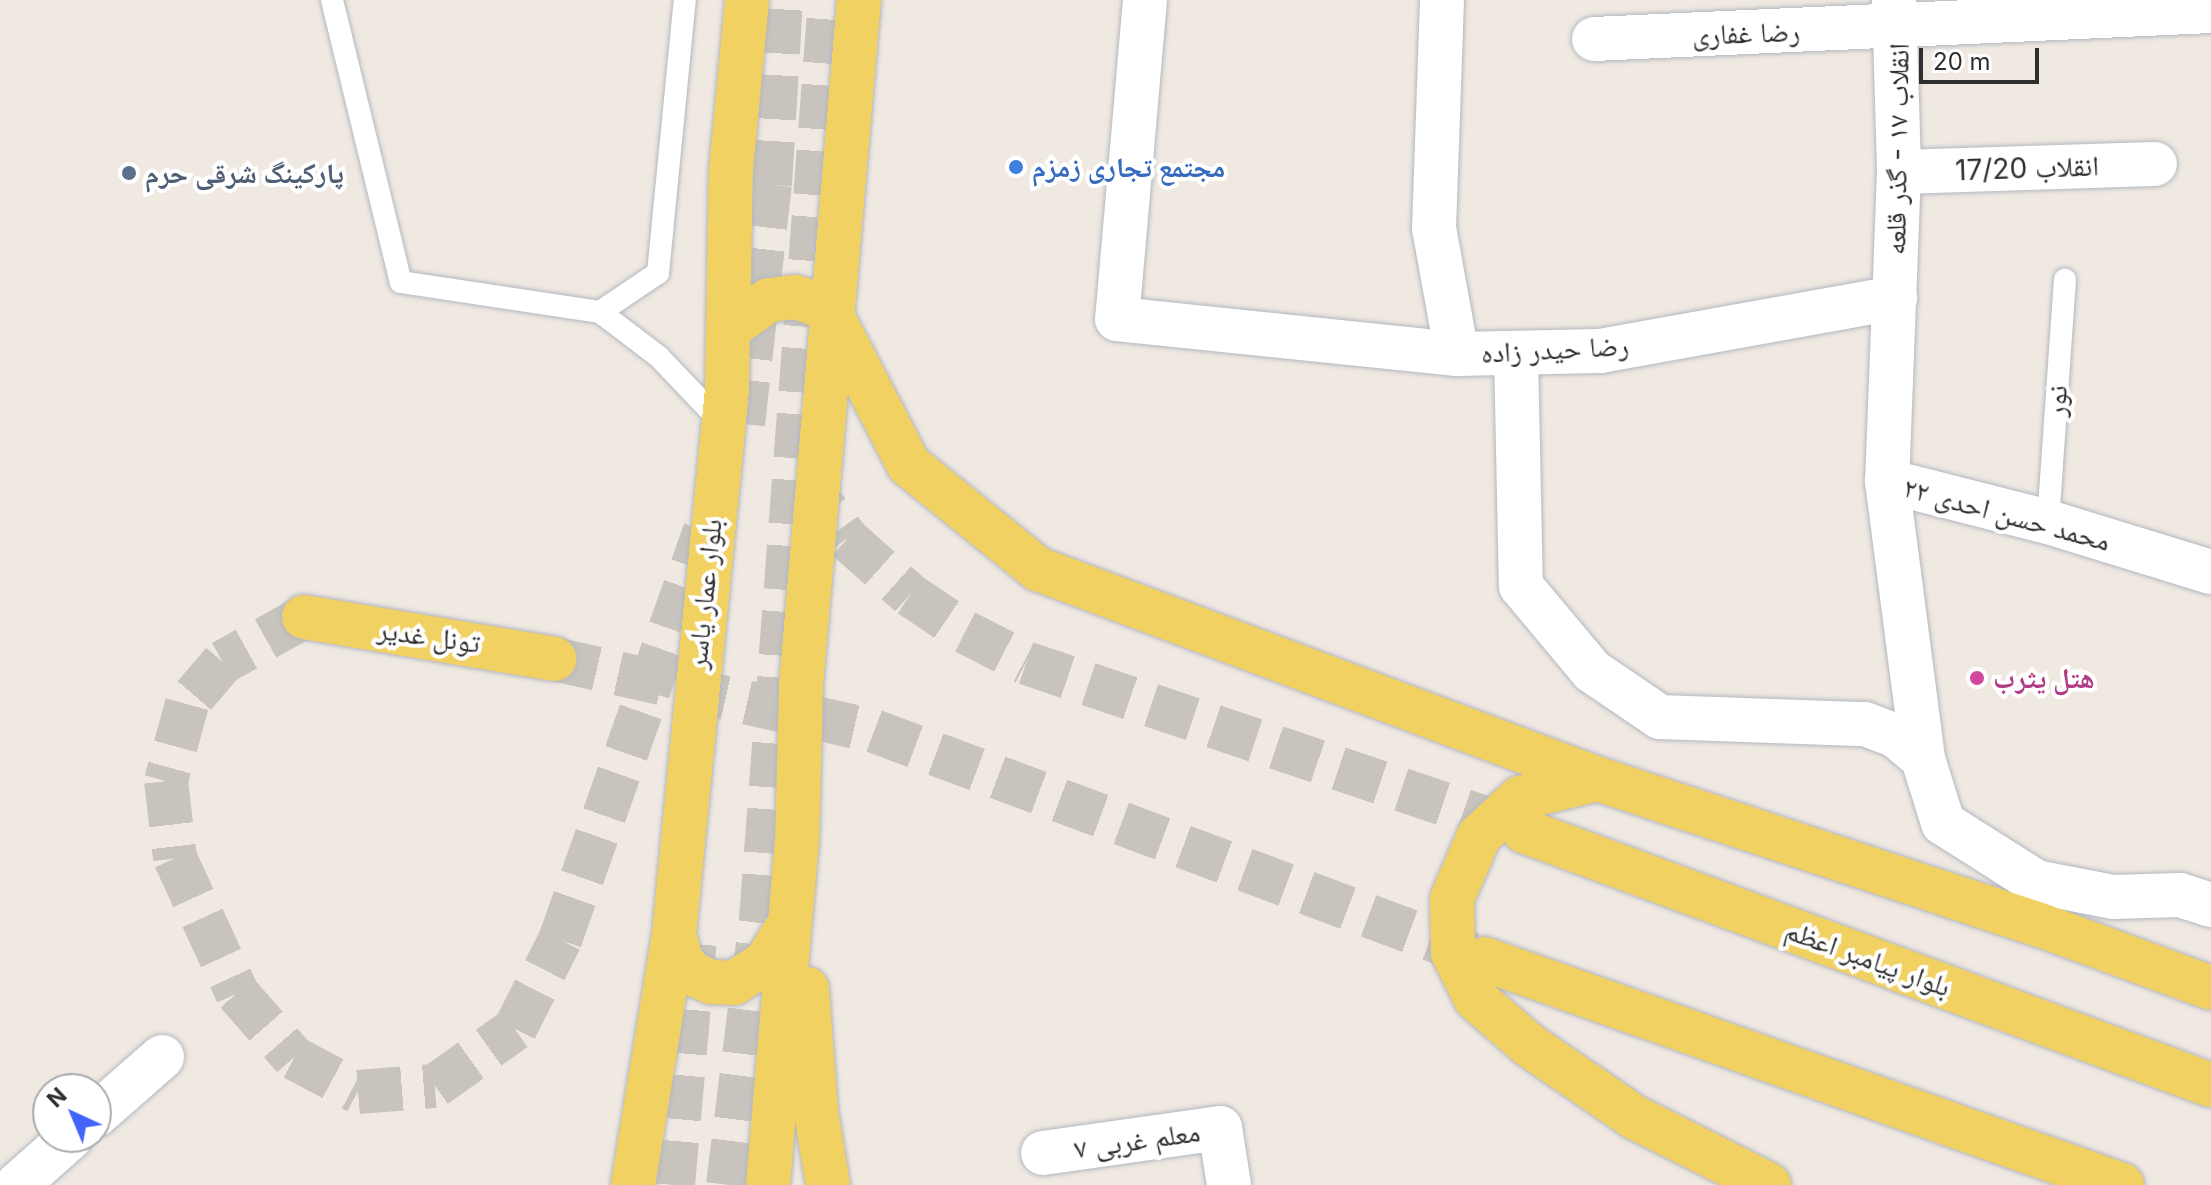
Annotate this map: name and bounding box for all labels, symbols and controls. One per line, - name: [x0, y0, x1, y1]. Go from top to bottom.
- street label: رضا غفاری: [1691, 14, 1801, 52]
- scale bar: [1923, 32, 2043, 82]
- street label: انقلاب ۱۷ - گذر قلعه: [1878, 43, 1916, 255]
- text: 20 m: [1933, 47, 1991, 76]
- street label: انقلاب 17/20: [1955, 149, 2099, 187]
- place label: مجتمع تجاری زمزم: [1032, 150, 1225, 184]
- place label: پارکینگ شرقی حرم: [145, 156, 344, 190]
- marker: مجتمع تجاری زمزم: [1007, 158, 1025, 176]
- marker: پارکینگ شرقی حرم: [120, 164, 138, 182]
- street label: رضا حیدر زاده: [1480, 328, 1630, 370]
- street label: نور: [2038, 384, 2074, 418]
- street label: ۲۲ محمد حسن احدی: [1900, 470, 2114, 558]
- street label: بلوار عمار یاسر: [679, 517, 729, 671]
- street label: تونل غدیر: [376, 612, 482, 660]
- place label: هتل یثرب: [1993, 661, 2095, 695]
- marker: هتل یثرب: [1968, 669, 1986, 687]
- street label: بلوار پیامبر اعظم: [1781, 913, 1955, 1003]
- north arrow: [32, 1073, 112, 1153]
- text: N: [42, 1082, 72, 1112]
- street label: معلم غربی ۷: [1072, 1115, 1202, 1165]

